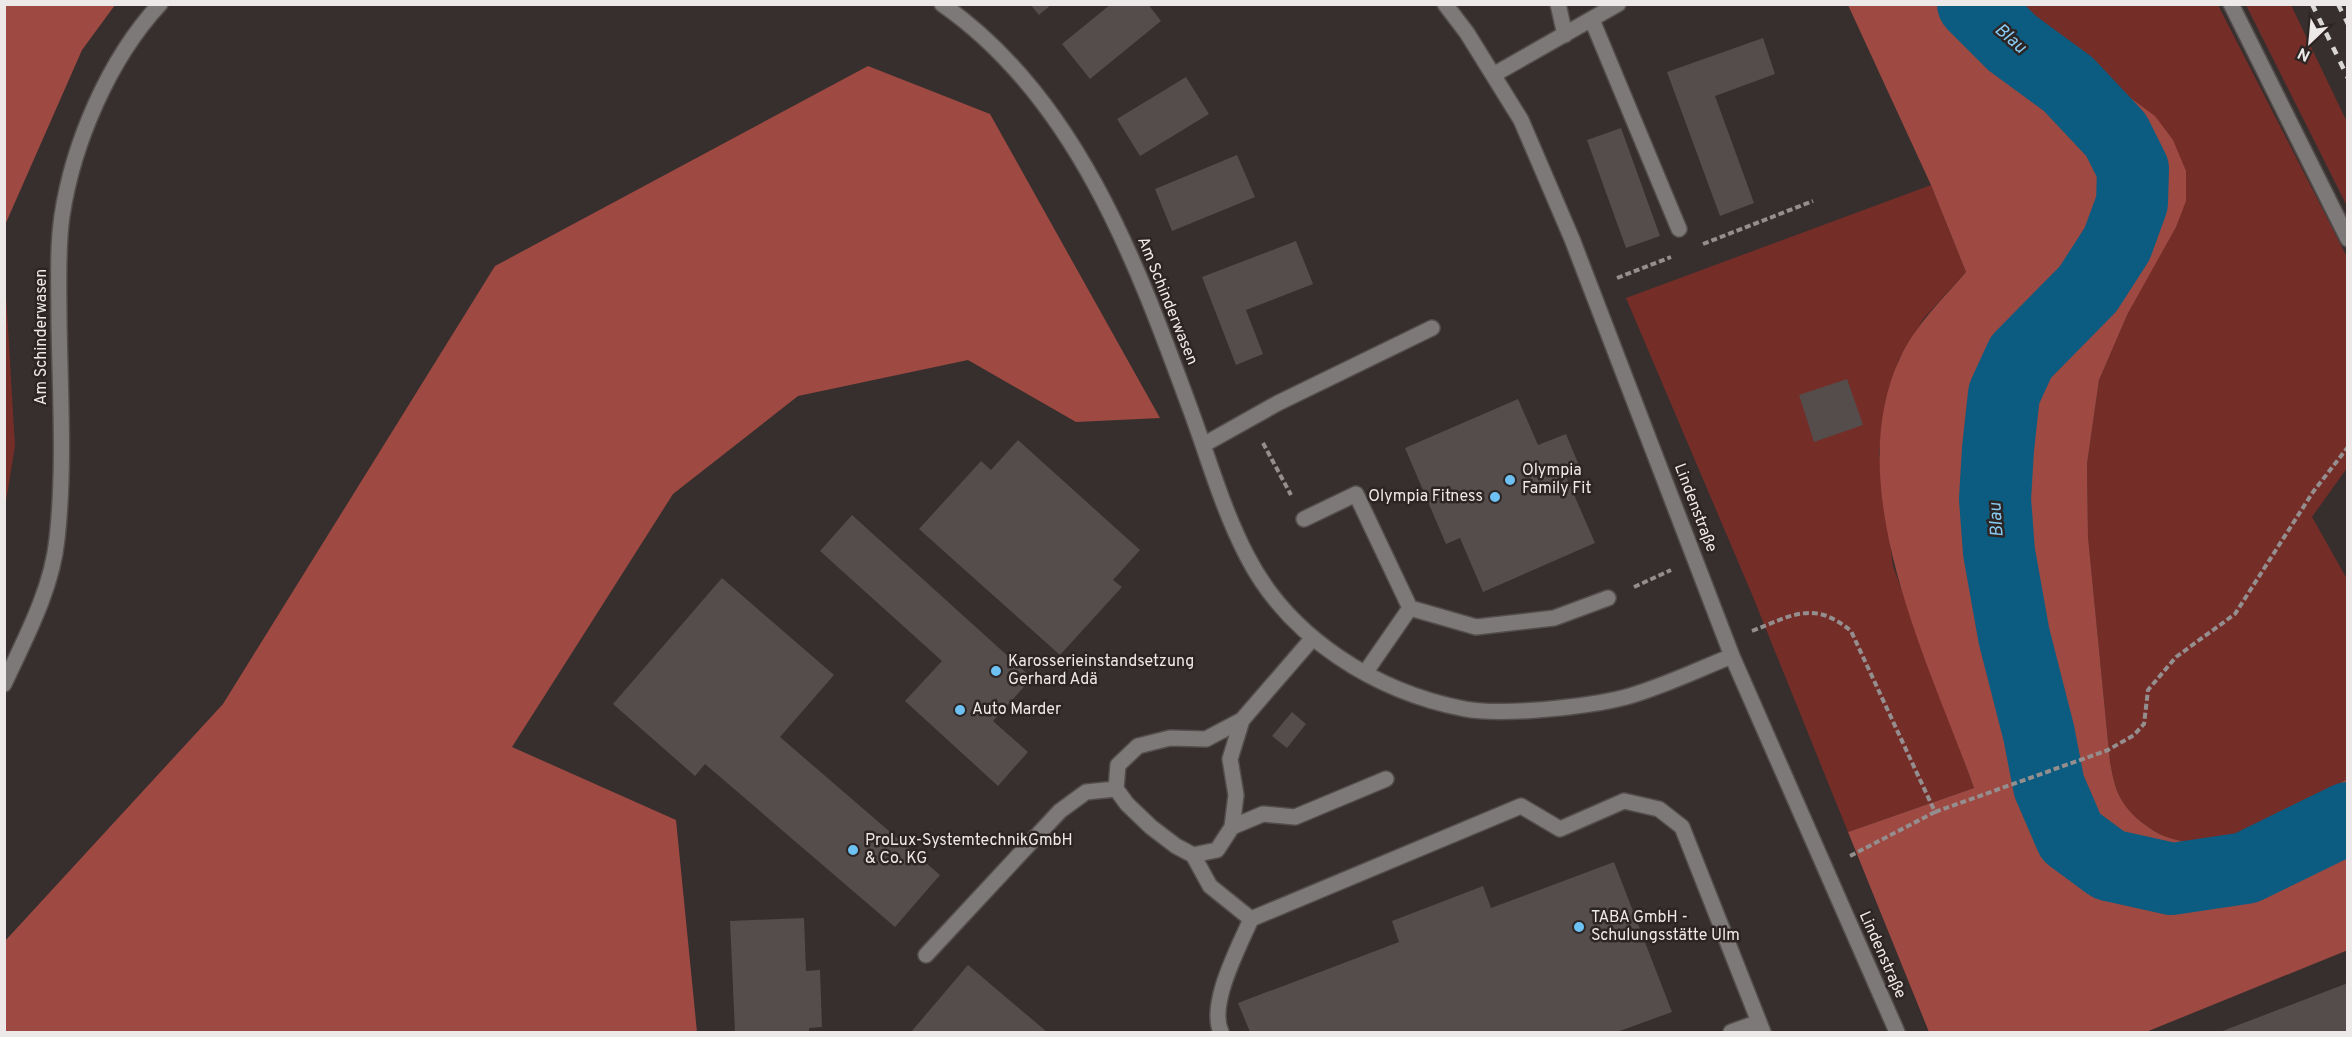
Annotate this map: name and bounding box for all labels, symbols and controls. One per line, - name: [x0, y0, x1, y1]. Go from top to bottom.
- north arrow: [2280, 12, 2340, 72]
- water label: Blau: [1989, 19, 2031, 59]
- text: N: [2295, 42, 2314, 65]
- street label: Am Schinderwasen: [1132, 234, 1202, 368]
- street label: Am Schinderwasen: [32, 269, 52, 405]
- place label: Olympia Family Fit: [1522, 461, 1591, 499]
- street label: Lindenstraße: [1669, 461, 1721, 555]
- marker: Olympia Family Fit: [1503, 473, 1517, 487]
- place label: Olympia Fitness: [1368, 487, 1483, 507]
- marker: Olympia Fitness: [1488, 490, 1502, 504]
- water label: Blau: [1984, 502, 2010, 538]
- place label: Karosserieinstandsetzung Gerhard Adä: [1008, 652, 1194, 690]
- marker: Karosserieinstandsetzung Gerhard Adä: [989, 664, 1003, 678]
- place label: Auto Marder: [972, 700, 1061, 720]
- marker: Auto Marder: [953, 703, 967, 717]
- place label: ProLux-SystemtechnikGmbH & Co. KG: [865, 831, 1073, 869]
- marker: ProLux-SystemtechnikGmbH & Co. KG: [846, 843, 860, 857]
- place label: TABA GmbH - Schulungsstätte Ulm: [1591, 908, 1740, 946]
- street label: Lindenstraße: [1854, 908, 1910, 1002]
- marker: TABA GmbH - Schulungsstätte Ulm: [1572, 920, 1586, 934]

